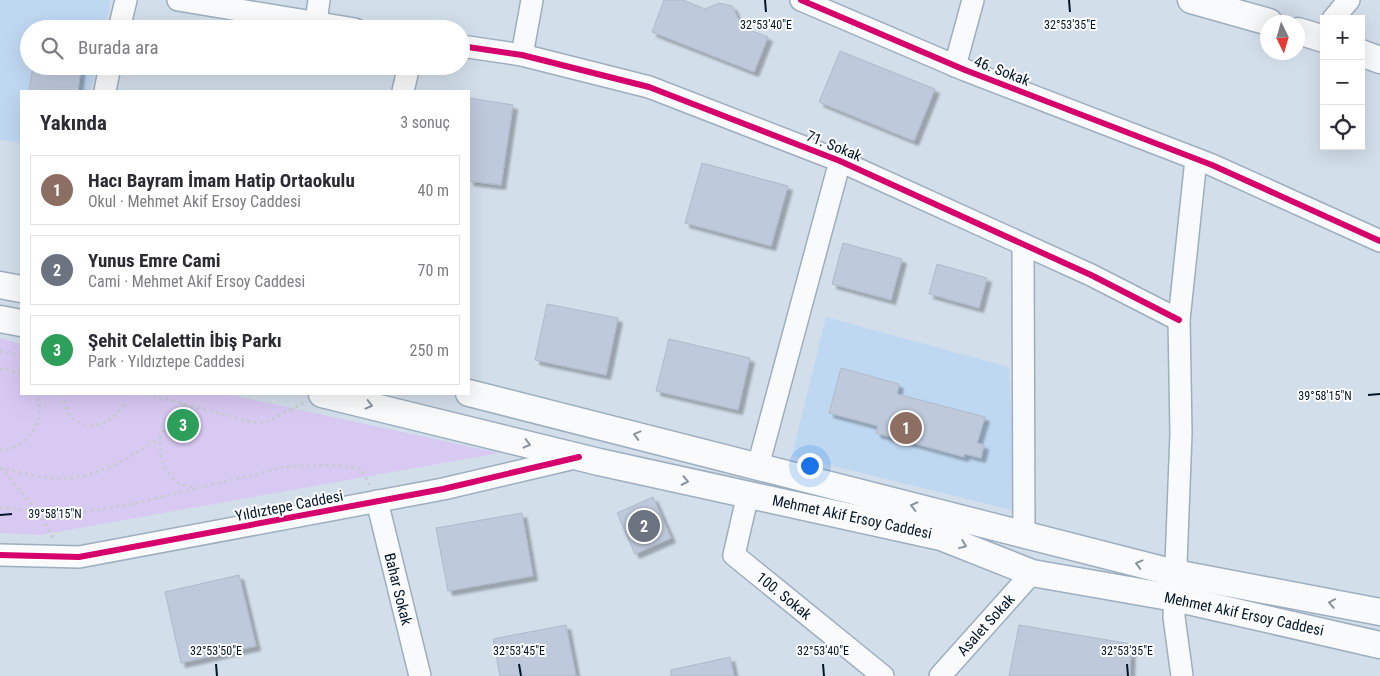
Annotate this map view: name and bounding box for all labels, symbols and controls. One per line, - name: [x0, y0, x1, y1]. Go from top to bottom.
- north arrow: [1260, 15, 1305, 60]
- map controls: [1320, 15, 1365, 150]
- button: +: [1320, 15, 1365, 60]
- text: 32°53'40"E: [740, 18, 792, 32]
- text: 32°53'35"E: [1044, 18, 1096, 32]
- search box: [20, 20, 470, 75]
- icon: search: [38, 34, 66, 62]
- text: Burada ara: [78, 36, 159, 59]
- street label: 46. Sokak: [972, 52, 1033, 90]
- button: −: [1320, 60, 1365, 105]
- button: locate: [1320, 105, 1365, 150]
- text: Yakında: [40, 111, 107, 135]
- text: 3 sonuç: [400, 113, 450, 132]
- street label: 71. Sokak: [804, 127, 865, 165]
- text: Hacı Bayram İmam Hatip Ortaokulu: [88, 169, 355, 192]
- text: 1: [53, 181, 61, 200]
- text: 40 m: [417, 181, 449, 200]
- text: Okul · Mehmet Akif Ersoy Caddesi: [88, 192, 301, 211]
- text: Yunus Emre Cami: [88, 249, 221, 272]
- text: 2: [53, 261, 61, 280]
- text: 70 m: [417, 261, 449, 280]
- text: Cami · Mehmet Akif Ersoy Caddesi: [88, 272, 305, 291]
- text: Şehit Celalettin İbiş Parkı: [88, 329, 282, 352]
- text: 3: [53, 341, 61, 360]
- text: 250 m: [410, 341, 449, 360]
- text: Park · Yıldıztepe Caddesi: [88, 352, 245, 371]
- text: 39°58'15"N: [1298, 389, 1352, 403]
- one-way arrow: [365, 399, 374, 410]
- pin: 3: [167, 406, 199, 444]
- pin: 1: [890, 409, 922, 447]
- one-way arrow: [633, 430, 642, 441]
- one-way arrow: [523, 438, 532, 449]
- your location: [797, 453, 823, 479]
- one-way arrow: [681, 475, 690, 485]
- street label: Yıldıztepe Caddesi: [233, 487, 345, 525]
- street label: Mehmet Akif Ersoy Caddesi: [771, 491, 933, 543]
- one-way arrow: [910, 501, 918, 511]
- text: 39°58'15"N: [28, 507, 82, 521]
- pin: 2: [628, 507, 660, 545]
- one-way arrow: [958, 539, 967, 550]
- street label: Bahar Sokak: [380, 551, 416, 627]
- one-way arrow: [1135, 559, 1143, 569]
- street label: 100. Sokak: [753, 568, 815, 624]
- street label: Mehmet Akif Ersoy Caddesi: [1163, 588, 1325, 640]
- street label: Asalet Sokak: [954, 590, 1019, 660]
- one-way arrow: [1328, 598, 1336, 609]
- text: 32°53'50"E: [190, 644, 242, 658]
- text: 32°53'45"E: [493, 644, 545, 658]
- text: 32°53'40"E: [797, 644, 849, 658]
- text: 32°53'35"E: [1101, 644, 1153, 658]

